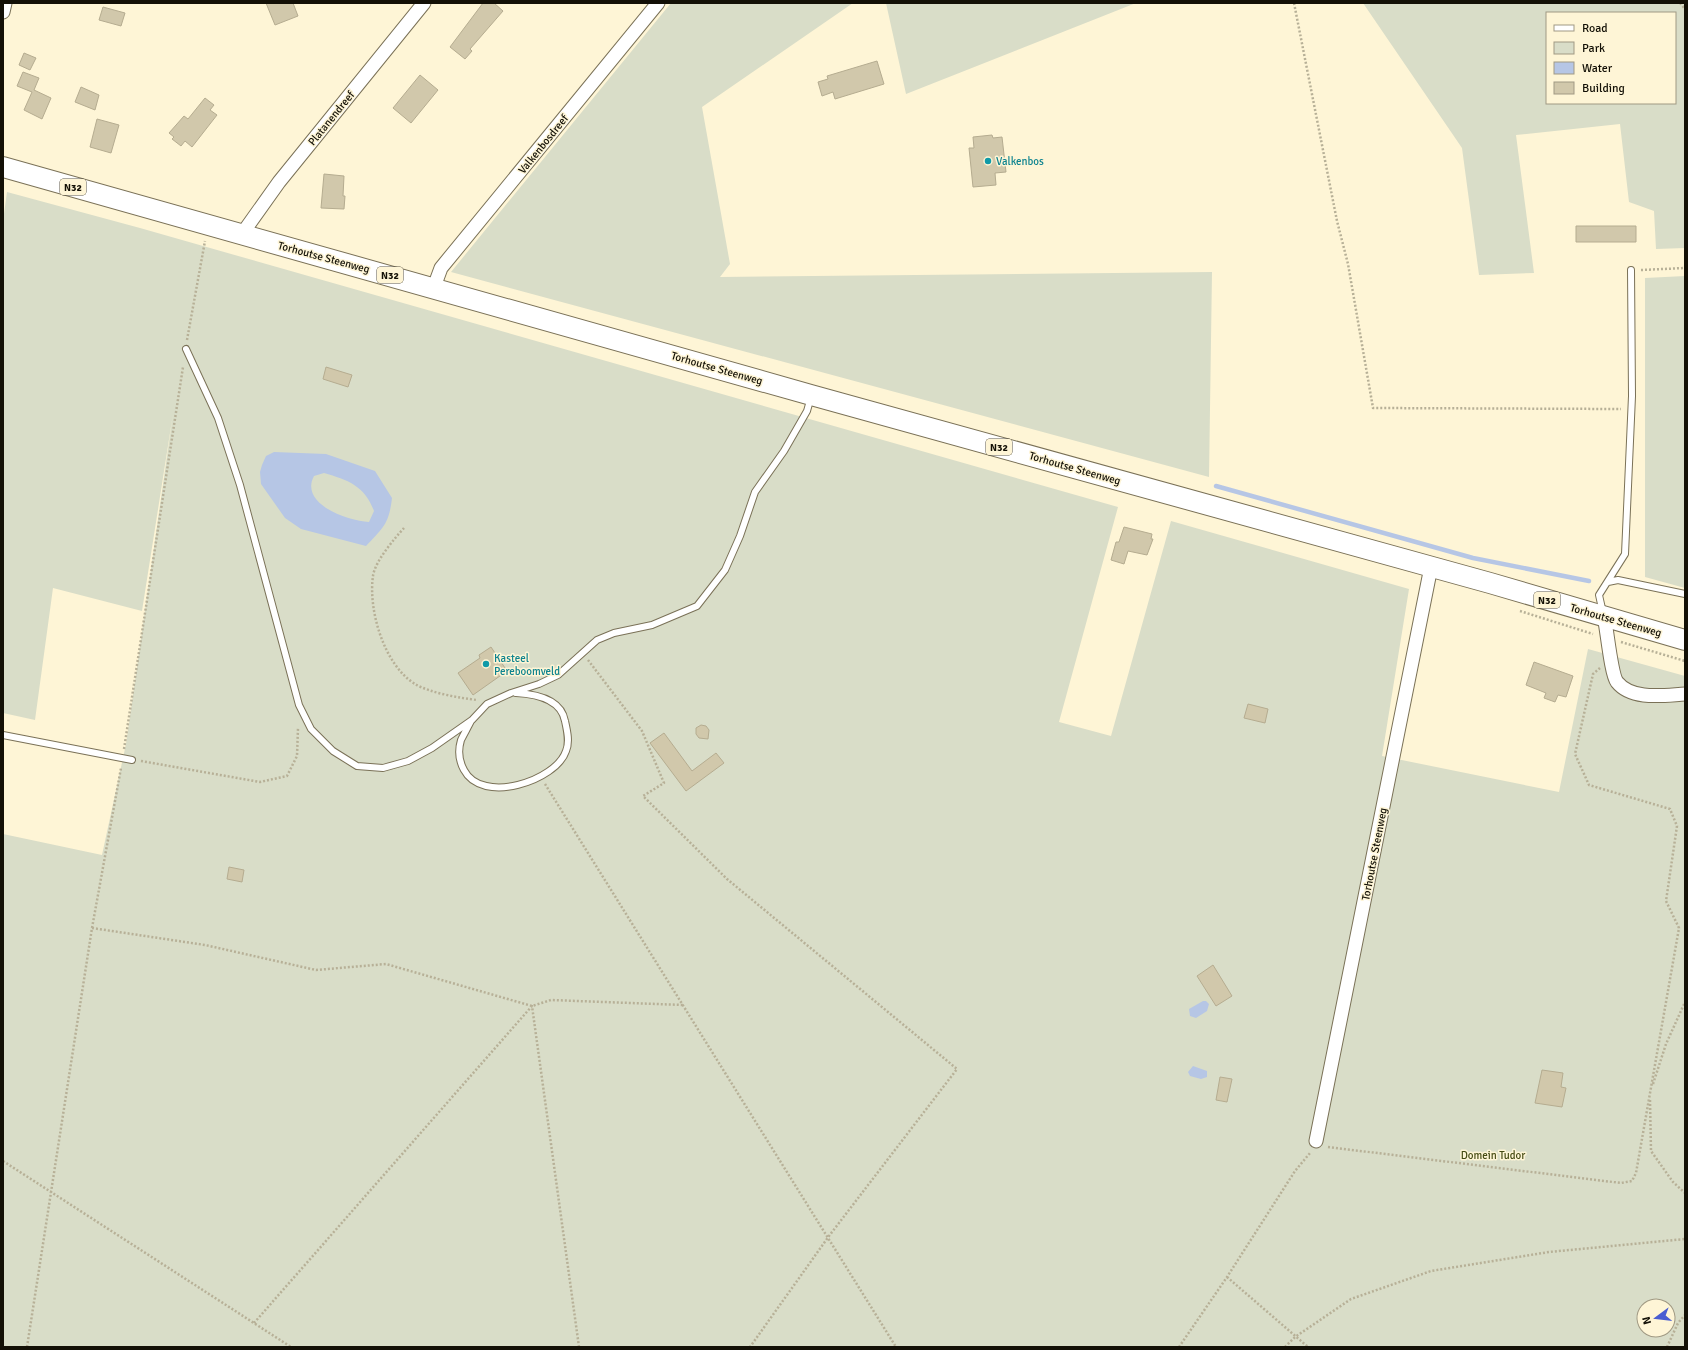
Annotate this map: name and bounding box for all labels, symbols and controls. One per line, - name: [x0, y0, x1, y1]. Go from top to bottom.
- legend: [1546, 12, 1676, 104]
- text: Road: [1582, 21, 1608, 36]
- text: Park: [1582, 41, 1605, 56]
- text: Water: [1582, 61, 1613, 76]
- text: Building: [1582, 81, 1625, 96]
- street label: Platanendreef: [305, 87, 358, 148]
- street label: Valkenbosdreef: [516, 111, 572, 176]
- place label: Valkenbos: [996, 155, 1044, 168]
- marker: Valkenbos: [983, 156, 993, 166]
- road number: N32: [60, 179, 86, 195]
- street label: Torhoutse Steenweg: [277, 239, 371, 276]
- road number: N32: [377, 267, 403, 283]
- street label: Torhoutse Steenweg: [670, 349, 764, 388]
- road number: N32: [986, 439, 1012, 455]
- street label: Torhoutse Steenweg: [1028, 449, 1122, 488]
- road number: N32: [1534, 592, 1560, 608]
- street label: Torhoutse Steenweg: [1569, 601, 1663, 640]
- place label: Kasteel Pereboomveld: [494, 652, 560, 678]
- marker: Kasteel Pereboomveld: [481, 659, 491, 669]
- street label: Torhoutse Steenweg: [1359, 806, 1390, 902]
- park label: Domein Tudor: [1461, 1149, 1525, 1162]
- north arrow: [1636, 1298, 1676, 1338]
- text: N: [1640, 1315, 1654, 1326]

